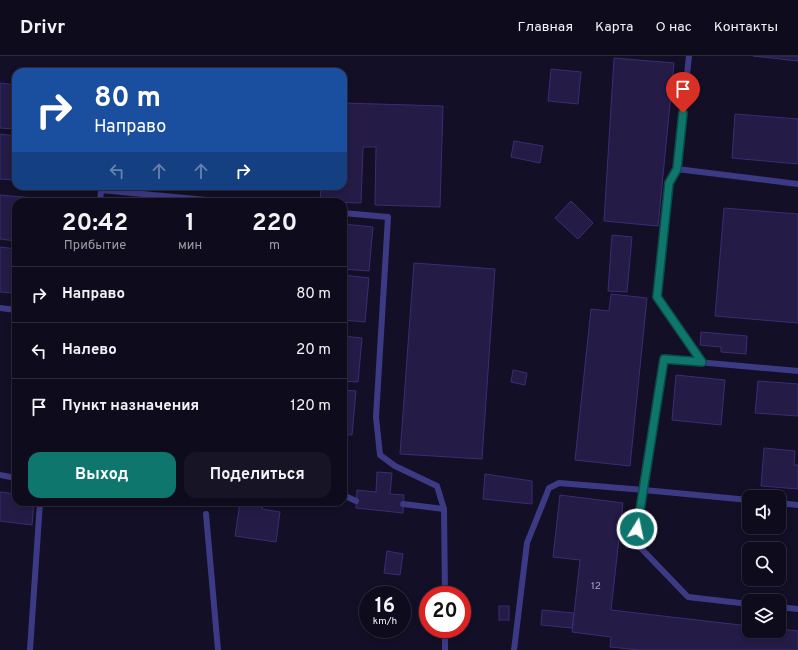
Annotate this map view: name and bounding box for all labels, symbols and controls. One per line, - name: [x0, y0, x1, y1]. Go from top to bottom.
- text: Drivr: [20, 16, 65, 40]
- text: Главная: [518, 19, 573, 36]
- text: Карта: [595, 19, 633, 36]
- text: О нас: [655, 19, 692, 36]
- text: Контакты: [714, 19, 778, 36]
- pin: [666, 72, 700, 113]
- icon: arrive: [672, 78, 694, 100]
- text: 80 m: [94, 81, 161, 117]
- icon: right: [28, 84, 80, 136]
- text: Направо: [94, 116, 166, 139]
- icon: left: [106, 160, 128, 182]
- icon: ahead: [148, 160, 170, 182]
- icon: ahead: [190, 160, 212, 182]
- icon: right: [232, 160, 254, 182]
- text: 20:42: [62, 209, 128, 239]
- text: 1: [185, 209, 195, 239]
- text: 220: [252, 209, 297, 239]
- text: Прибытие: [64, 238, 126, 254]
- text: мин: [178, 238, 202, 254]
- text: m: [269, 238, 280, 254]
- icon: right: [28, 284, 50, 306]
- text: Направо: [62, 285, 125, 304]
- text: 80 m: [296, 285, 331, 304]
- icon: left: [28, 340, 50, 362]
- text: Налево: [62, 341, 117, 360]
- text: 20 m: [296, 341, 331, 360]
- icon: arrive: [28, 396, 50, 418]
- text: Пункт назначения: [62, 397, 199, 416]
- text: 120 m: [290, 397, 331, 416]
- button: Выход: [28, 452, 176, 498]
- button: Поделиться: [184, 452, 331, 498]
- map controls: [742, 490, 786, 638]
- button: sound: [742, 490, 786, 534]
- position arrow: [616, 508, 658, 550]
- button: search: [742, 542, 786, 586]
- house number: 12: [591, 580, 601, 593]
- speed limit sign: 20: [419, 586, 471, 638]
- text: 16: [375, 594, 395, 620]
- button: layers: [742, 594, 786, 638]
- text: km/h: [373, 615, 397, 628]

